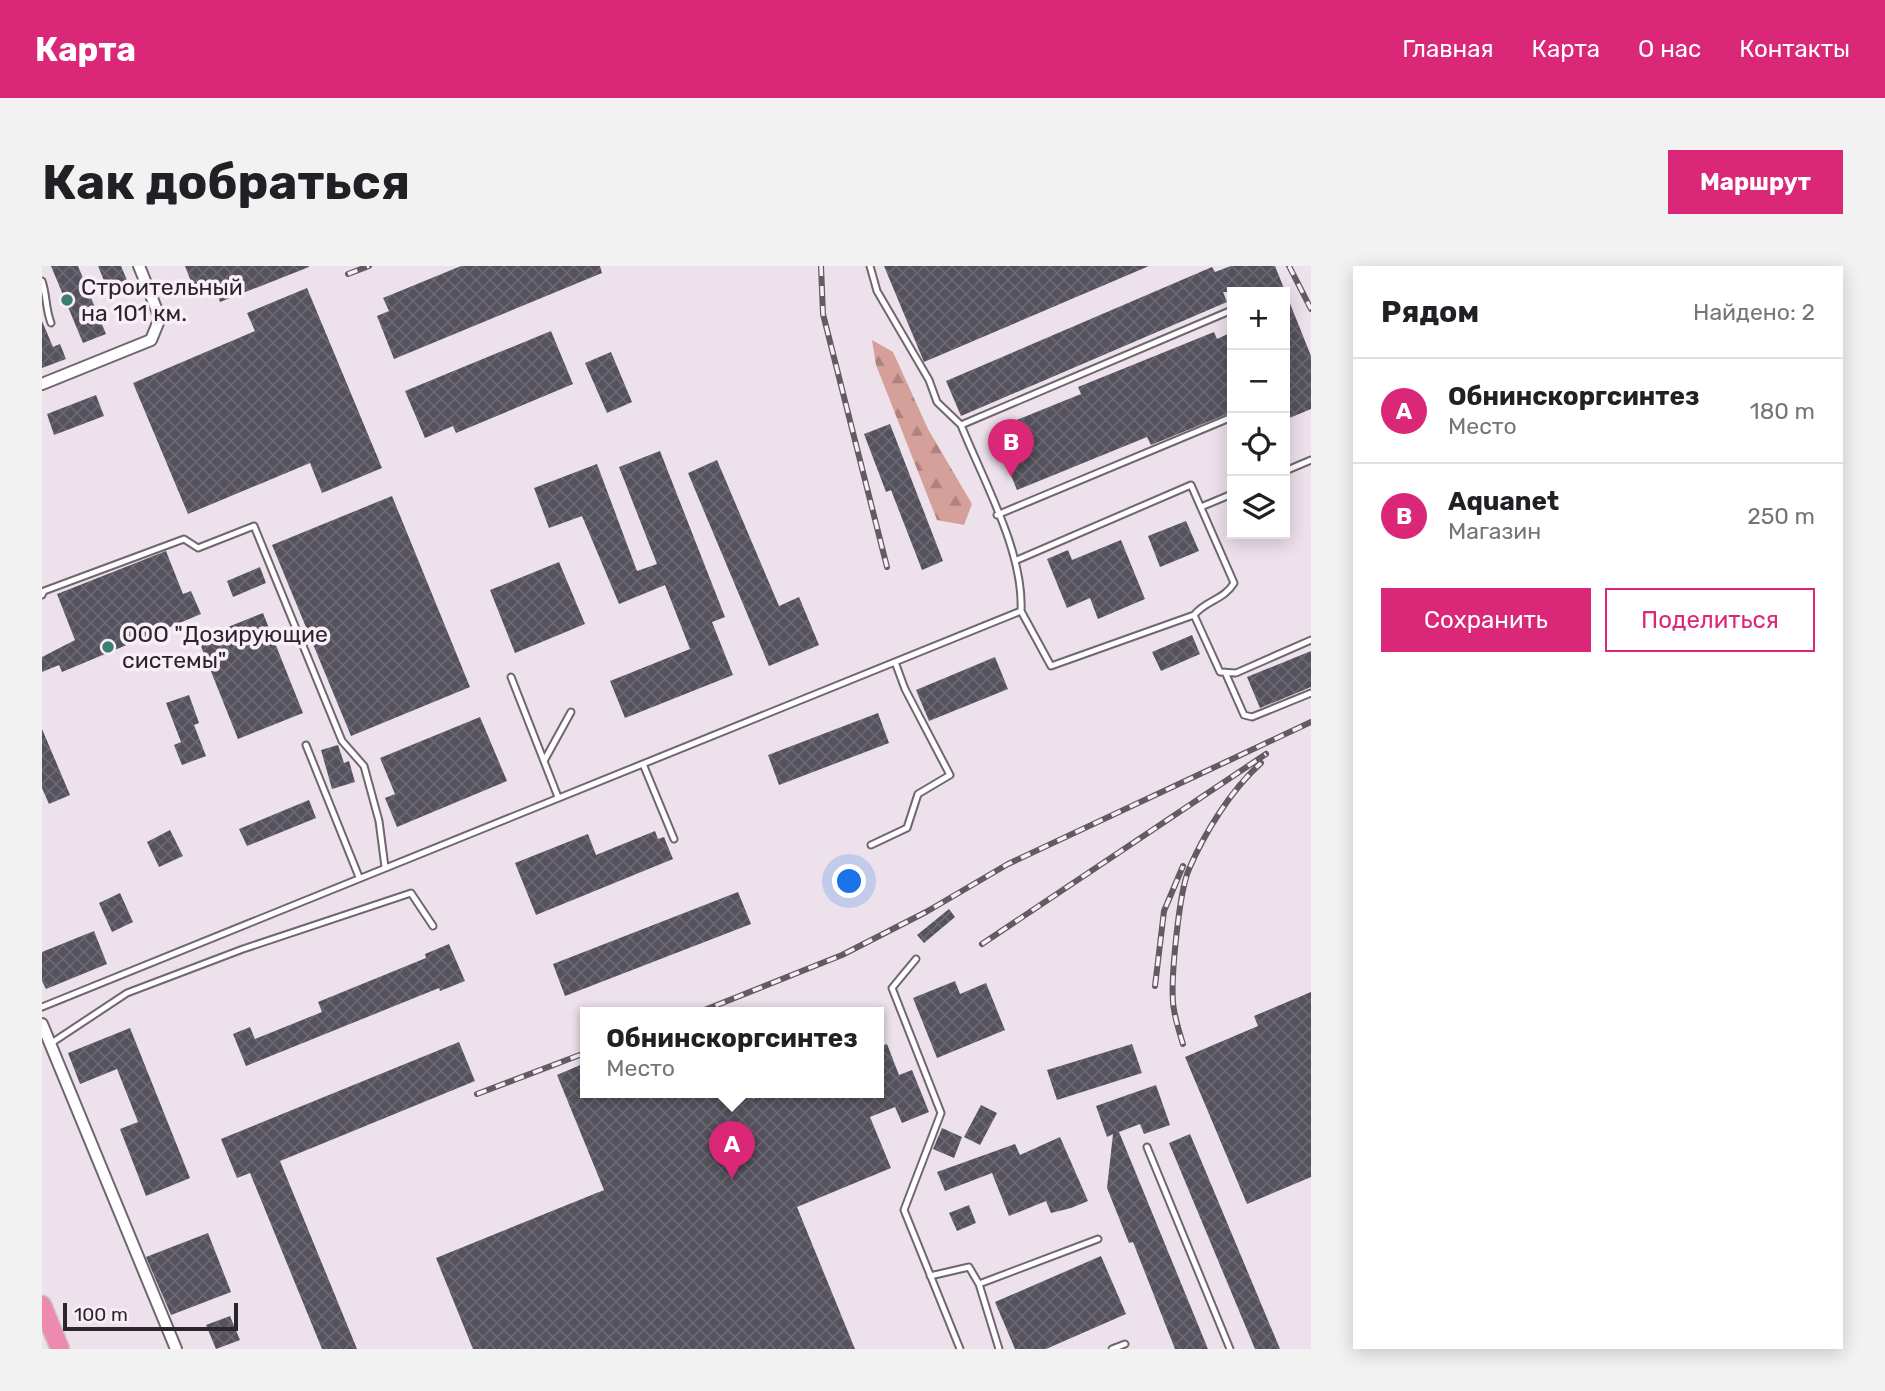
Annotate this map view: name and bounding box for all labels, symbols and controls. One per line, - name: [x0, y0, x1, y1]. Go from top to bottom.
- text: Карта: [35, 30, 136, 69]
- text: Главная: [1402, 35, 1494, 63]
- text: Карта: [1532, 35, 1600, 63]
- text: О нас: [1638, 35, 1701, 63]
- text: Контакты: [1739, 35, 1850, 63]
- button: Маршрут: [1668, 150, 1843, 214]
- text: Как добраться: [42, 153, 410, 211]
- place label: Строительный на 101 км.: [81, 273, 243, 327]
- map controls: [1227, 287, 1290, 539]
- button: +: [1227, 287, 1290, 350]
- marker: Строительный на 101 км.: [59, 292, 75, 308]
- text: Рядом: [1381, 294, 1479, 330]
- text: Найдено: 2: [1693, 298, 1815, 326]
- button: −: [1227, 350, 1290, 413]
- text: Обнинскоргсинтез: [1448, 381, 1700, 412]
- text: A: [1396, 397, 1412, 425]
- text: 180 m: [1750, 397, 1815, 425]
- text: Место: [1448, 412, 1517, 440]
- button: locate: [1227, 413, 1290, 476]
- pin: B: [988, 419, 1034, 477]
- button: layers: [1227, 476, 1290, 539]
- text: Aquanet: [1448, 486, 1559, 517]
- text: B: [1396, 502, 1412, 530]
- text: 250 m: [1747, 502, 1815, 530]
- text: Магазин: [1448, 517, 1541, 545]
- button: Сохранить: [1381, 588, 1591, 652]
- button: Поделиться: [1605, 588, 1815, 652]
- place label: ООО "Дозирующие системы": [122, 620, 328, 674]
- marker: ООО "Дозирующие системы": [100, 639, 116, 655]
- your location: [832, 864, 866, 898]
- popup: [580, 1007, 884, 1098]
- text: Обнинскоргсинтез: [606, 1023, 858, 1054]
- text: Место: [606, 1054, 675, 1082]
- pin: A: [709, 1121, 755, 1179]
- scale bar: [63, 1300, 238, 1332]
- text: 100 m: [74, 1303, 128, 1326]

